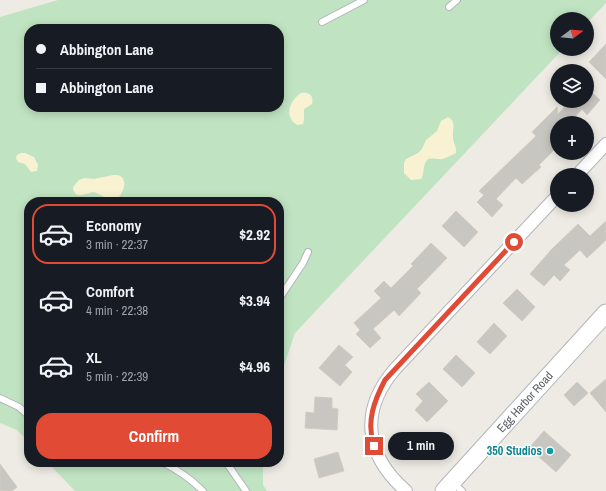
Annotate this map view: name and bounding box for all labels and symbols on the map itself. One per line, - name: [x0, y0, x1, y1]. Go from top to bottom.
- north arrow: [550, 12, 594, 56]
- route start: [505, 233, 523, 251]
- street label: Egg Harbor Road: [493, 368, 557, 436]
- callout: 1 min: [388, 432, 454, 460]
- route end: [365, 437, 383, 455]
- place label: 350 Studios: [487, 443, 543, 459]
- marker: 350 Studios: [545, 446, 555, 456]

